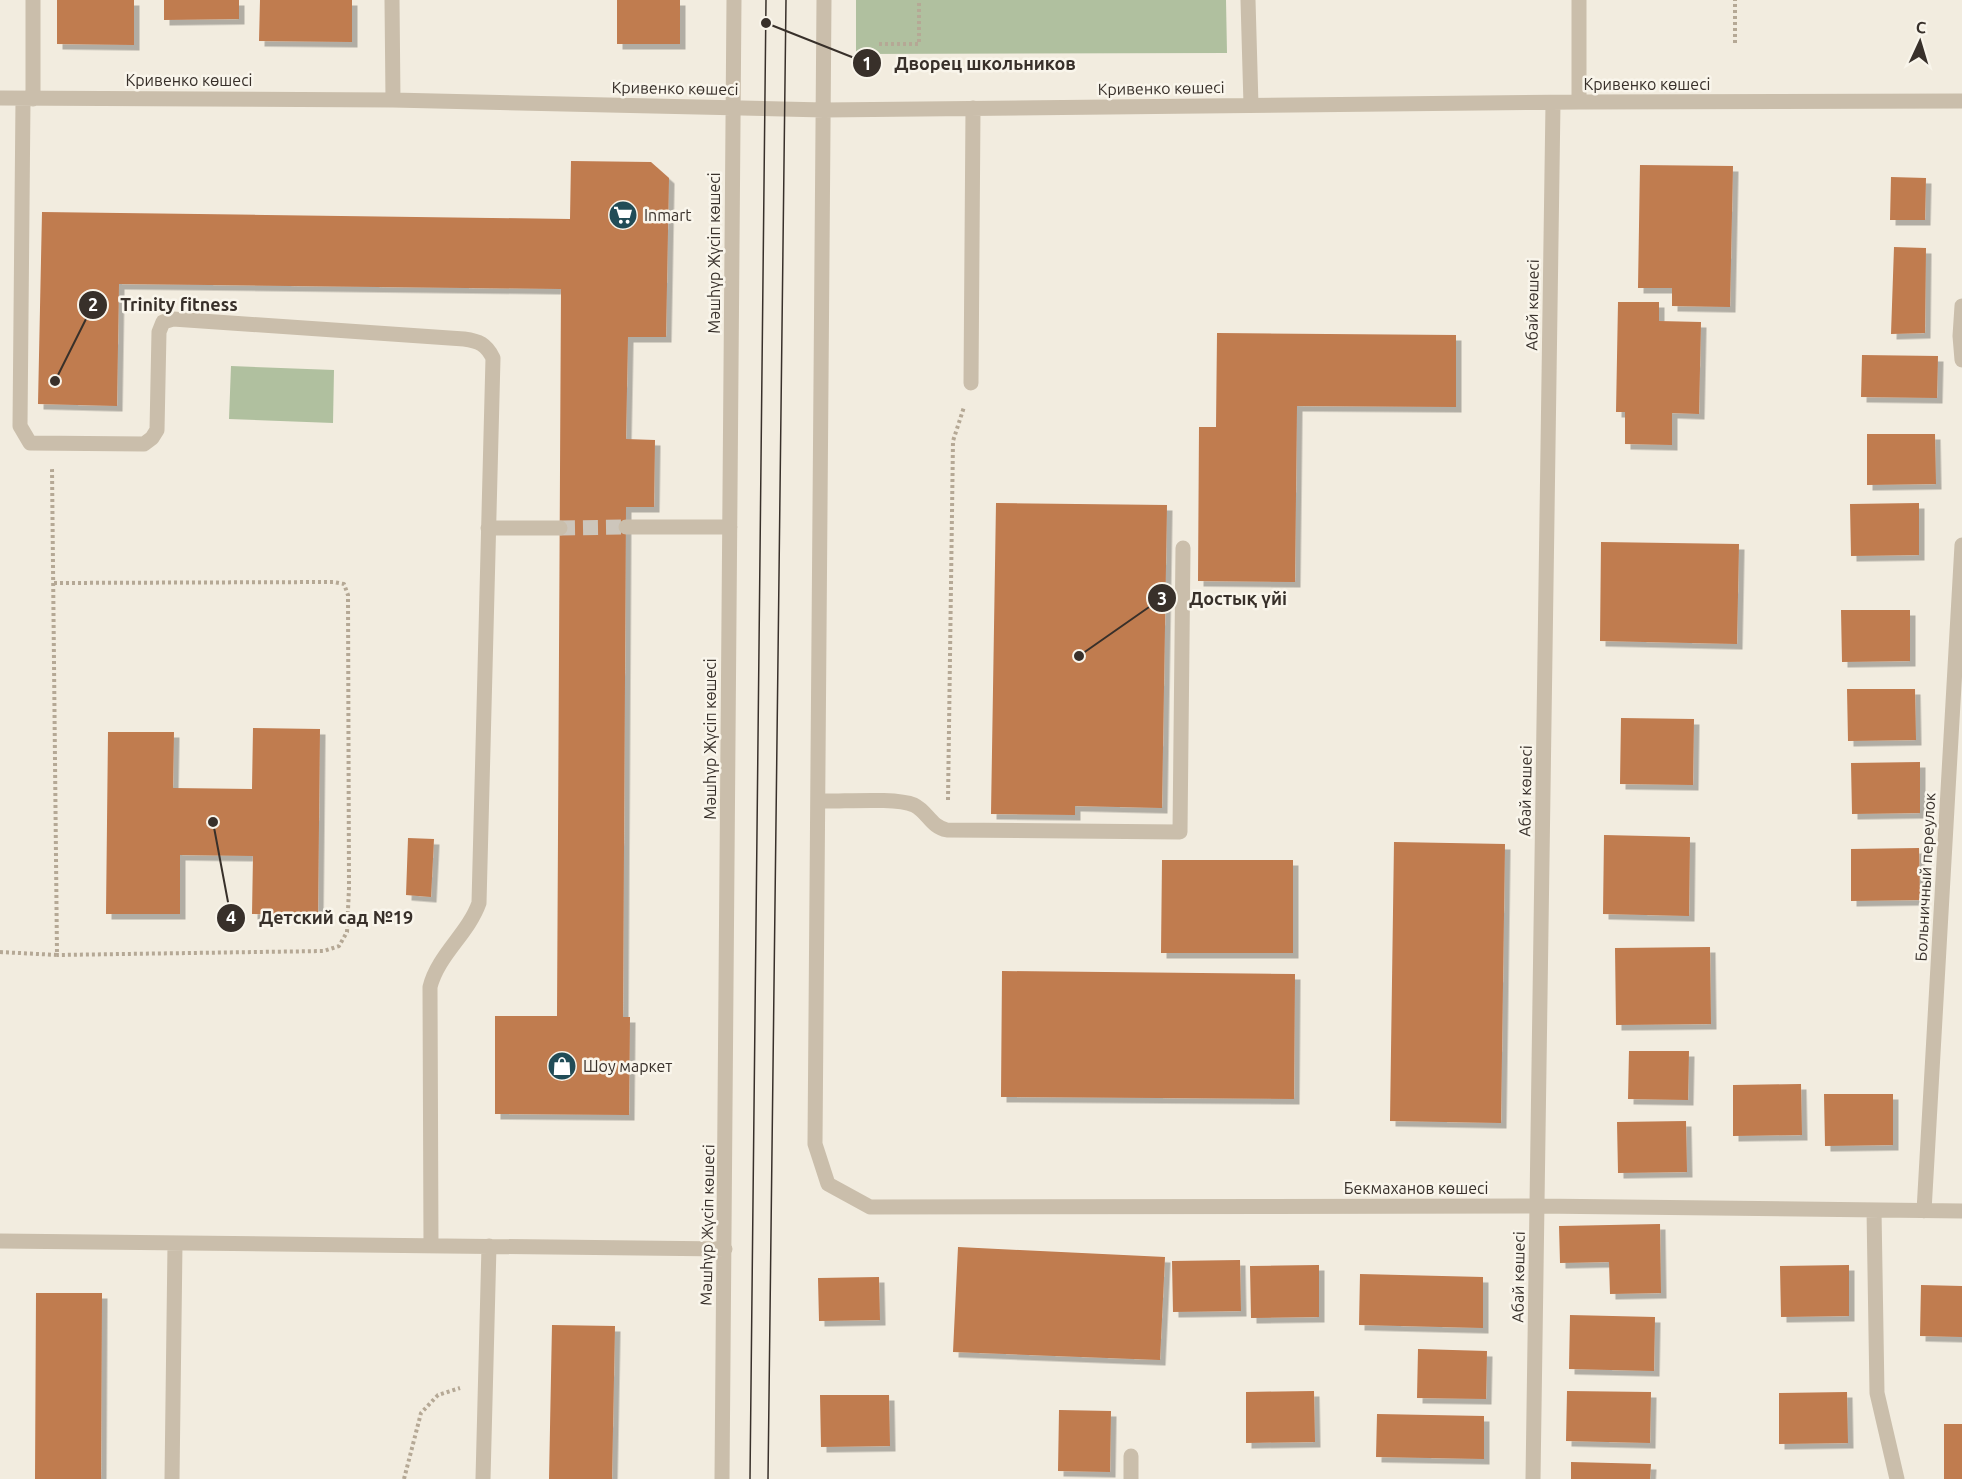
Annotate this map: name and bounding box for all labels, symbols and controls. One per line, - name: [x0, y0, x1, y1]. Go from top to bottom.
- north arrow: [1890, 12, 1950, 72]
- text: С: [1915, 18, 1927, 36]
- callout: Дворец школьников: [852, 45, 1088, 81]
- text: 1: [862, 53, 872, 73]
- text: Дворец школьников: [894, 53, 1076, 73]
- street label: Кривенко көшесі: [126, 71, 252, 89]
- street label: Кривенко көшесі: [1584, 75, 1710, 93]
- street label: Кривенко көшесі: [611, 78, 739, 98]
- street label: Кривенко көшесі: [1097, 78, 1225, 98]
- street label: Мәшһүр Жүсіп көшесі: [705, 172, 723, 334]
- supermarket icon: Inmart: [607, 199, 639, 231]
- place label: Inmart: [644, 206, 692, 224]
- street label: Абай көшесі: [1522, 259, 1542, 351]
- callout: Trinity fitness: [78, 287, 250, 323]
- text: 2: [88, 294, 98, 314]
- text: Trinity fitness: [120, 294, 238, 314]
- callout: Достық үйі: [1147, 580, 1299, 616]
- text: 3: [1157, 588, 1167, 608]
- text: Достық үйі: [1189, 588, 1287, 608]
- street label: Мәшһүр Жүсіп көшесі: [701, 658, 719, 820]
- street label: Абай көшесі: [1515, 745, 1535, 837]
- street label: Больничный переулок: [1912, 792, 1938, 962]
- callout: Детский сад №19: [216, 900, 425, 936]
- text: 4: [226, 907, 236, 927]
- text: Детский сад №19: [259, 907, 413, 927]
- shop icon: Шоу маркет: [546, 1050, 578, 1082]
- place label: Шоу маркет: [583, 1057, 672, 1075]
- street label: Мәшһүр Жүсіп көшесі: [697, 1144, 717, 1306]
- street label: Бекмаханов көшесі: [1344, 1179, 1488, 1197]
- street label: Абай көшесі: [1508, 1231, 1528, 1323]

